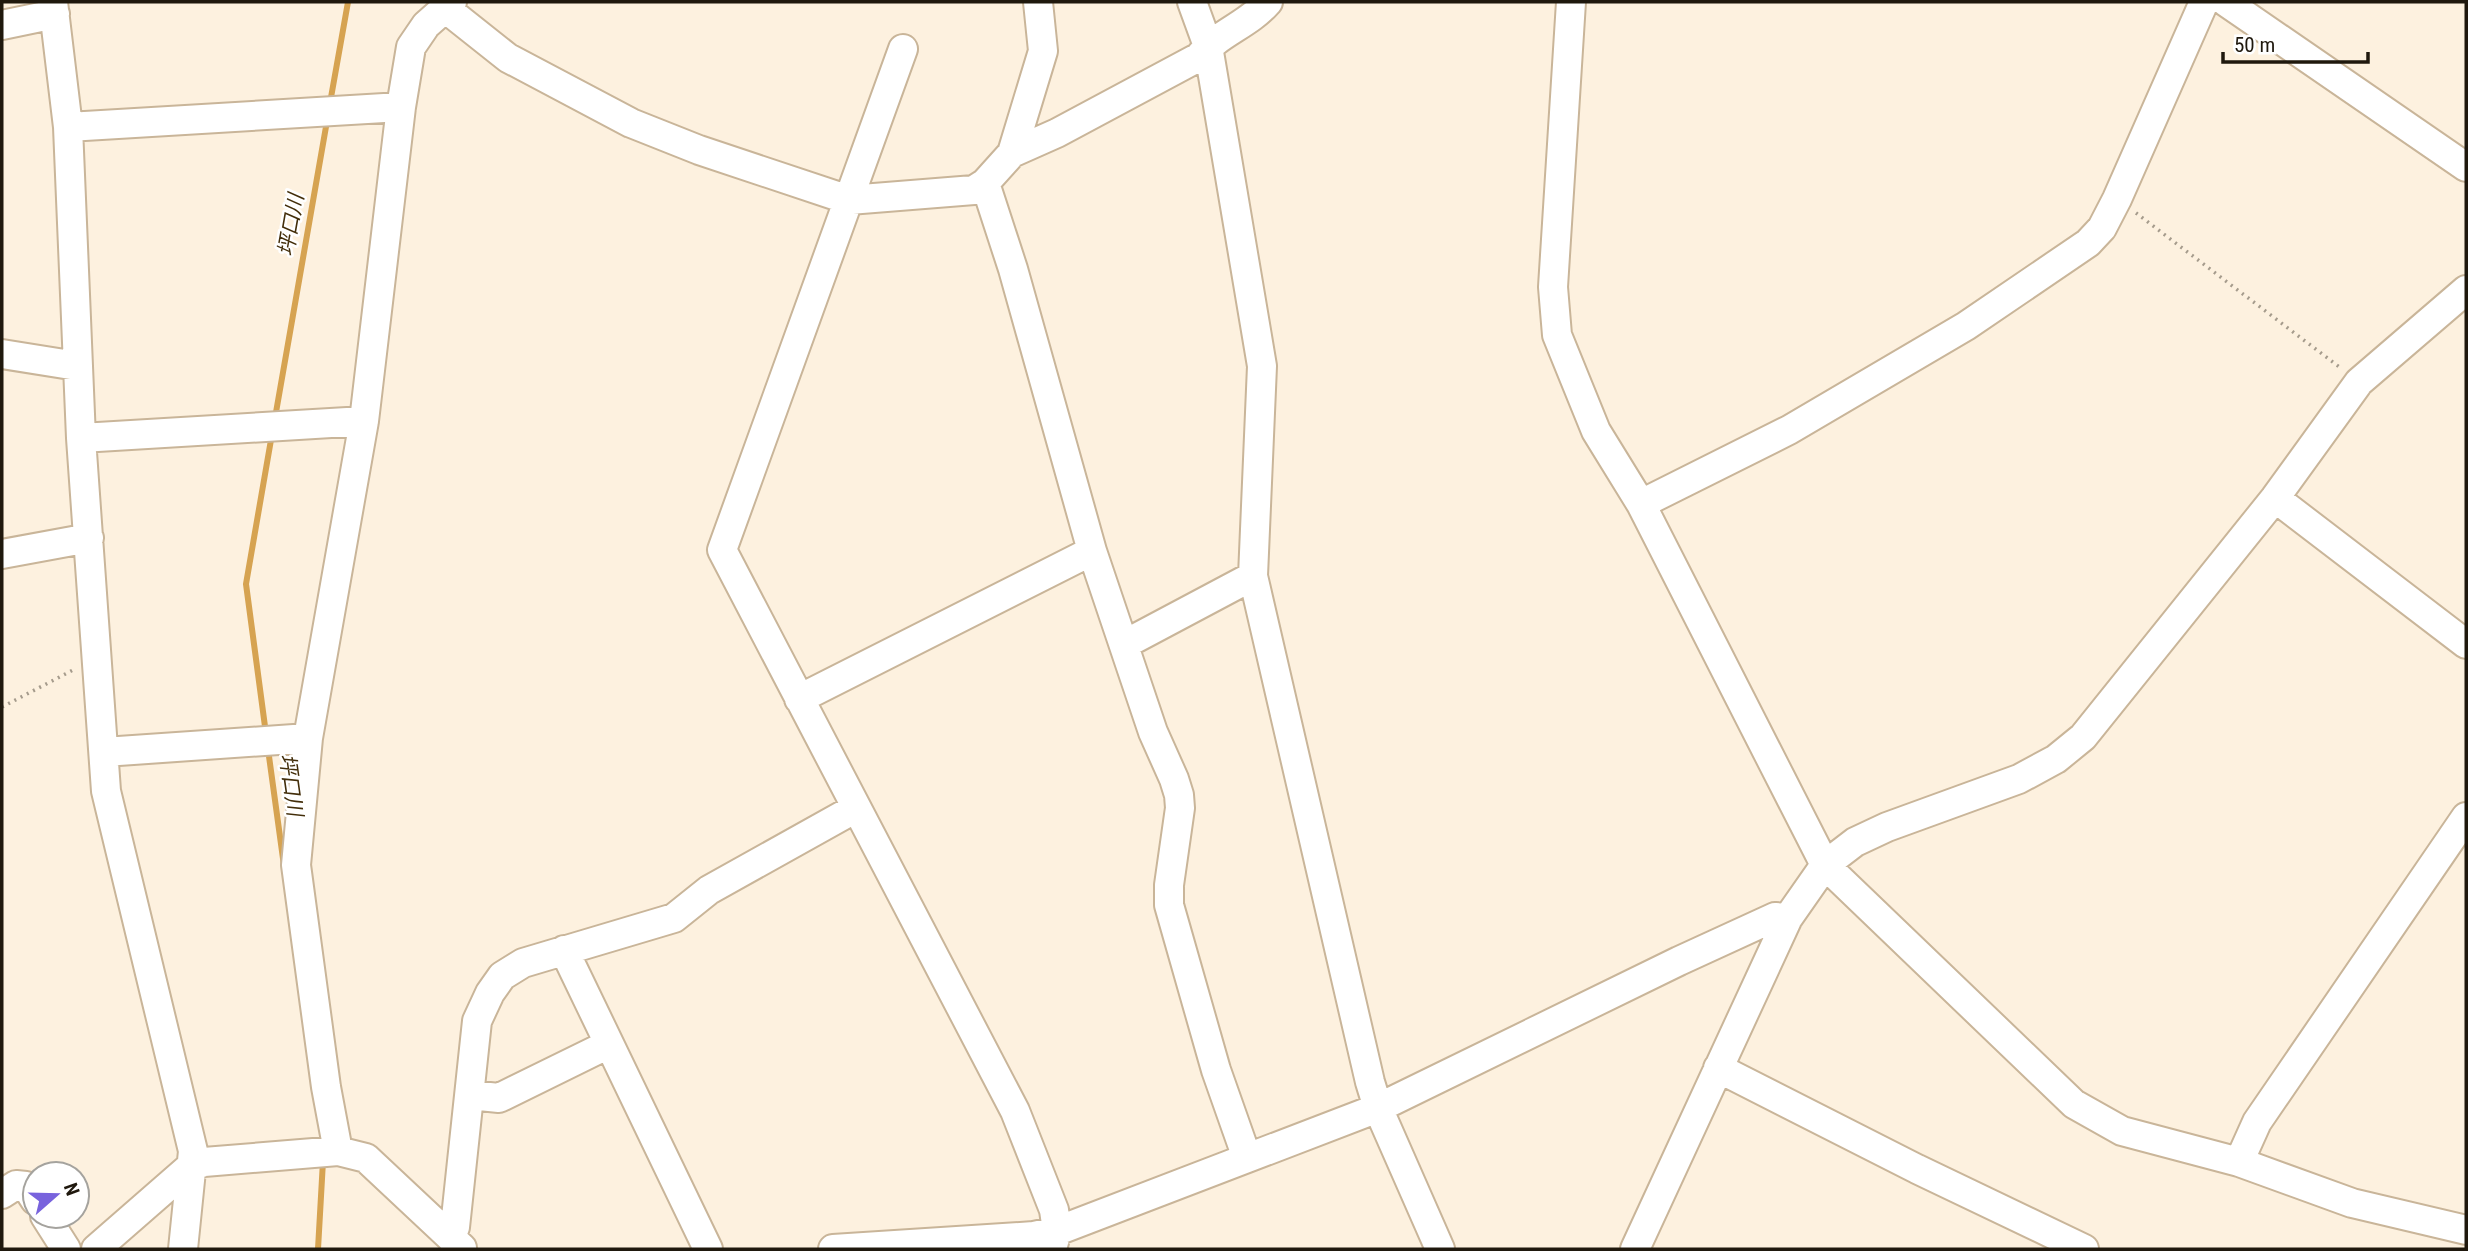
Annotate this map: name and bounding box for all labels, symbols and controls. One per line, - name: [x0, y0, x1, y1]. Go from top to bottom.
- scale bar: [2223, 21, 2368, 65]
- text: 50 m: [2234, 33, 2275, 57]
- water label: 坪口川: [274, 190, 309, 258]
- water label: 坪口川: [275, 752, 308, 820]
- north arrow: [21, 1160, 91, 1230]
- text: N: [59, 1180, 84, 1199]

